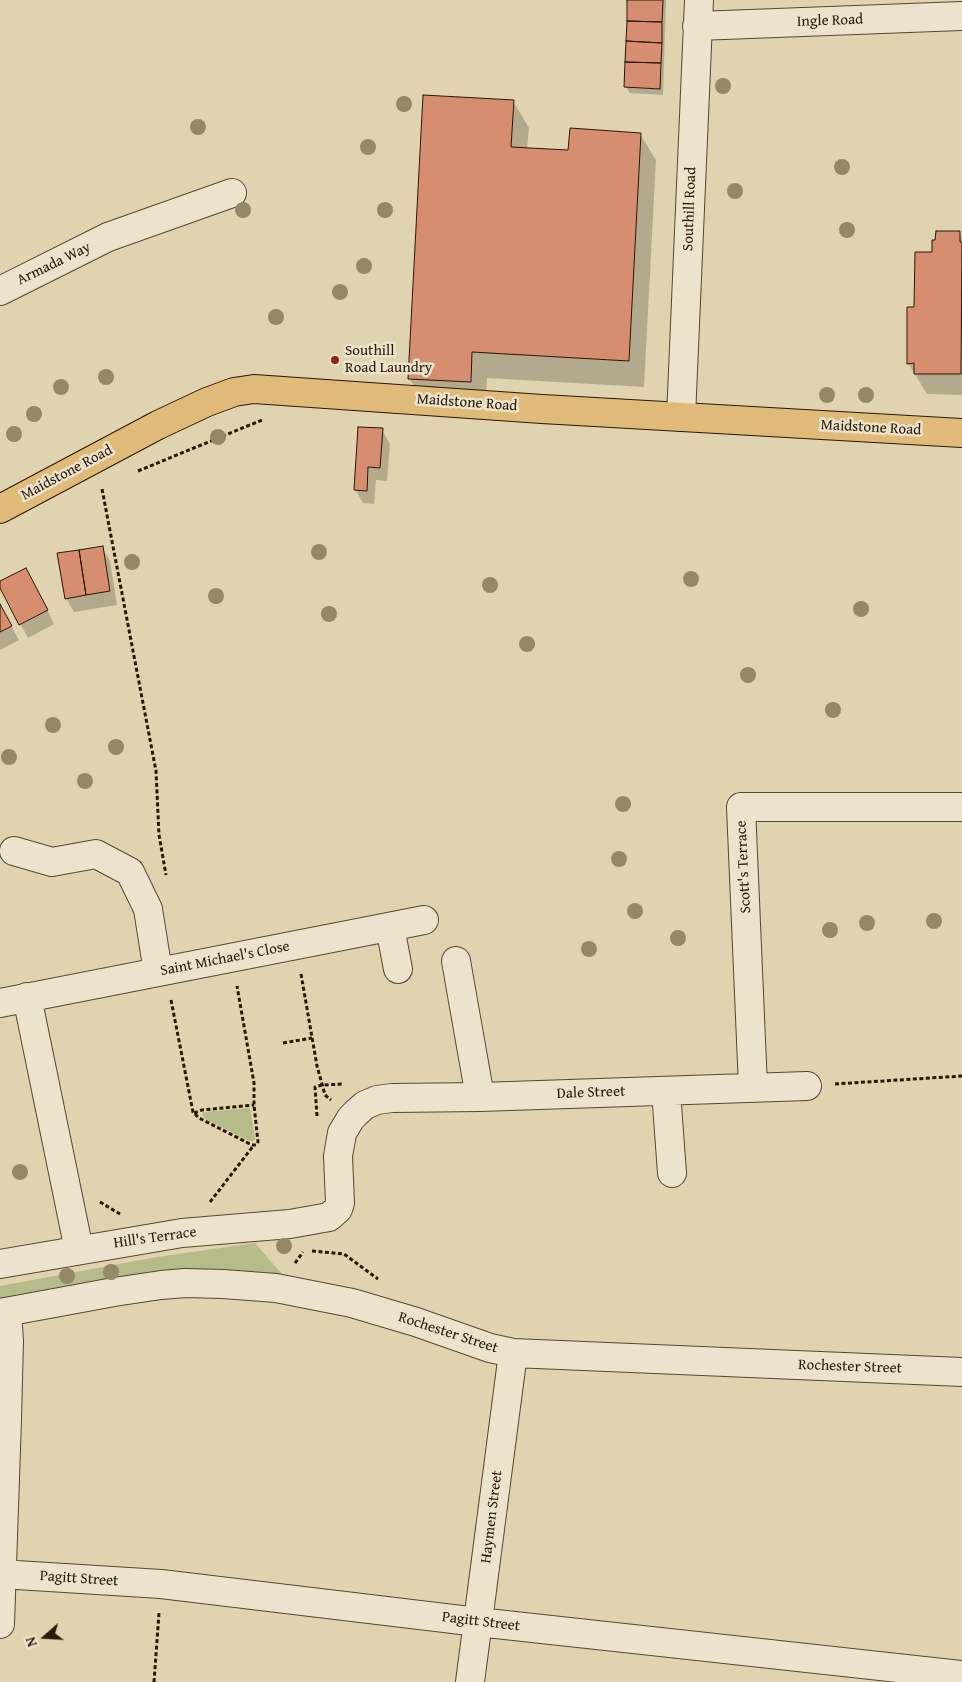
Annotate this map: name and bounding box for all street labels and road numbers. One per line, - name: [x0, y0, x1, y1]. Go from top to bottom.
- street label: Ingle Road: [796, 11, 864, 31]
- street label: Southill Road: [680, 167, 700, 251]
- street label: Armada Way: [14, 238, 94, 290]
- street label: Maidstone Road: [416, 391, 518, 415]
- street label: Maidstone Road: [820, 416, 922, 440]
- street label: Maidstone Road: [18, 441, 116, 505]
- street label: Scott's Terrace: [733, 820, 755, 914]
- street label: Saint Michael's Close: [159, 938, 291, 980]
- street label: Dale Street: [556, 1083, 626, 1103]
- street label: Hill's Terrace: [112, 1223, 198, 1253]
- street label: Rochester Street: [396, 1308, 500, 1358]
- street label: Rochester Street: [798, 1356, 902, 1378]
- street label: Haymen Street: [477, 1470, 507, 1564]
- street label: Pagitt Street: [39, 1567, 119, 1591]
- street label: Pagitt Street: [441, 1608, 521, 1636]

